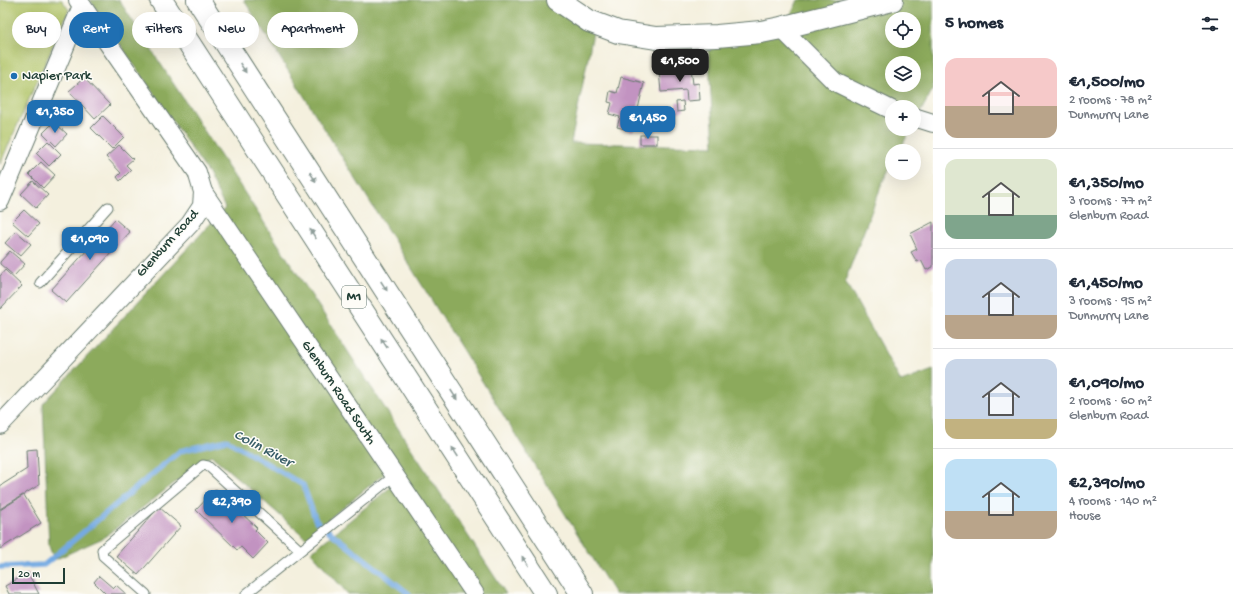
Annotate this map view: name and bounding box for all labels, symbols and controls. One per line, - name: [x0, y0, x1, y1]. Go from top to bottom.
- chip: Buy: [12, 12, 61, 48]
- chip: Rent: [69, 12, 124, 48]
- chip: Filters: [132, 12, 196, 48]
- chip: New: [204, 12, 259, 48]
- chip: Apartment: [267, 12, 358, 48]
- map controls: [885, 12, 921, 180]
- button: locate: [885, 12, 921, 48]
- icon: filters: [1199, 13, 1221, 35]
- text: 5 homes: [945, 14, 1003, 34]
- pin: €1,500: [647, 49, 713, 83]
- text: €1,500: [661, 54, 699, 69]
- button: layers: [885, 56, 921, 92]
- one-way arrow: [239, 62, 246, 74]
- place label: Napier Park: [22, 68, 93, 85]
- marker: Napier Park: [9, 71, 19, 81]
- text: €1,500/mo: [1069, 73, 1145, 93]
- icon: home: [977, 74, 1025, 122]
- text: 2 rooms · 78 m²: [1069, 93, 1152, 108]
- pin: €1,350: [22, 100, 88, 134]
- button: +: [885, 100, 921, 136]
- text: €1,350: [36, 105, 74, 120]
- pin: €1,450: [615, 106, 681, 140]
- text: Dunmurry Lane: [1069, 108, 1149, 123]
- text: €1,450: [629, 111, 667, 126]
- button: −: [885, 144, 921, 180]
- one-way arrow: [310, 171, 317, 183]
- text: €1,350/mo: [1069, 174, 1144, 194]
- icon: home: [977, 175, 1025, 223]
- text: 3 rooms · 77 m²: [1069, 194, 1152, 209]
- street label: Glenburn Road: [133, 205, 204, 281]
- text: Glenburn Road: [1069, 209, 1148, 224]
- pin: €1,090: [57, 227, 123, 261]
- one-way arrow: [309, 229, 317, 239]
- text: €1,090: [71, 232, 109, 247]
- text: €1,450/mo: [1069, 274, 1143, 294]
- icon: home: [977, 275, 1025, 323]
- one-way arrow: [380, 281, 388, 291]
- road number: M1: [342, 286, 366, 308]
- text: 3 rooms · 95 m²: [1069, 294, 1152, 309]
- text: Dunmurry Lane: [1069, 309, 1149, 324]
- street label: Glenburn Road South: [297, 338, 379, 449]
- one-way arrow: [380, 338, 388, 348]
- text: €1,090/mo: [1069, 374, 1144, 394]
- icon: home: [977, 375, 1025, 423]
- one-way arrow: [450, 390, 458, 401]
- text: 2 rooms · 60 m²: [1069, 394, 1152, 409]
- text: Glenburn Road: [1069, 409, 1148, 424]
- water label: Colin River: [231, 426, 298, 473]
- one-way arrow: [451, 447, 459, 457]
- text: €2,390/mo: [1069, 474, 1145, 494]
- icon: home: [977, 475, 1025, 523]
- pin: €2,390: [199, 490, 265, 524]
- text: 4 rooms · 140 m²: [1069, 494, 1157, 509]
- text: €2,390: [213, 495, 251, 510]
- text: House: [1069, 509, 1101, 524]
- one-way arrow: [521, 556, 529, 566]
- scale bar: [12, 566, 65, 585]
- text: 20 m: [18, 569, 40, 581]

